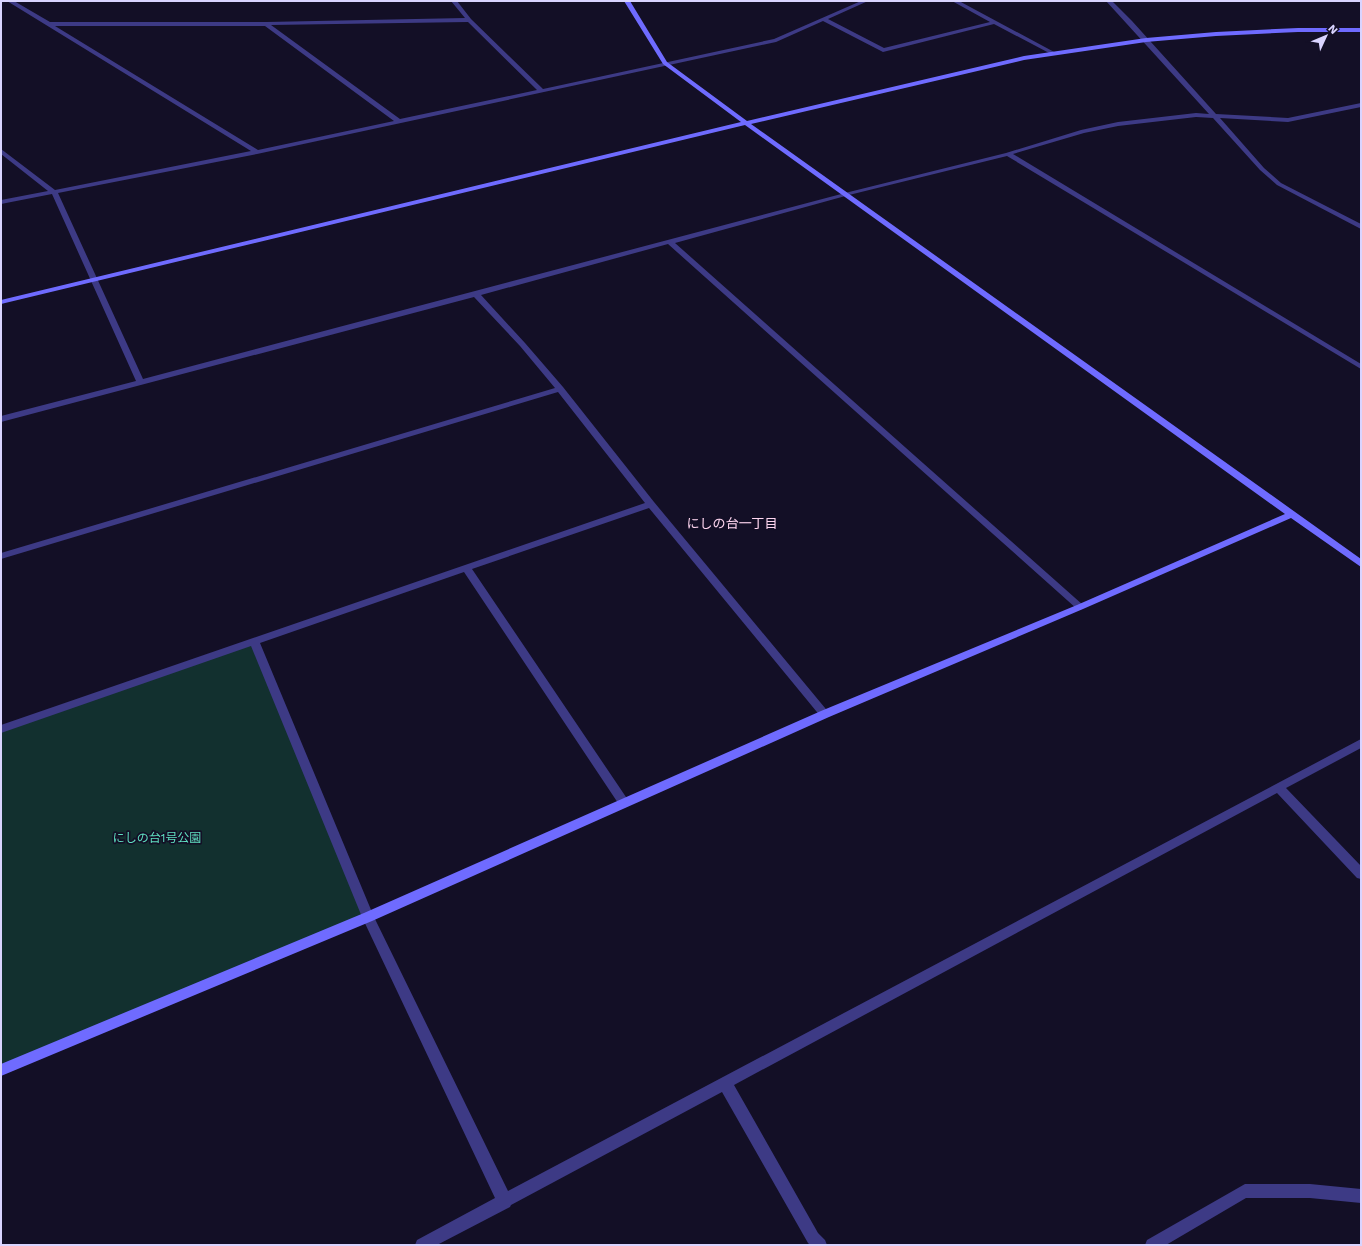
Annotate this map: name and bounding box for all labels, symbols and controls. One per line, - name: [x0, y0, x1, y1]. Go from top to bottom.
- north arrow: [1306, 16, 1346, 56]
- text: N: [1325, 22, 1340, 37]
- district label: にしの台一丁目: [686, 516, 778, 531]
- park label: にしの台1号公園: [113, 831, 201, 845]

